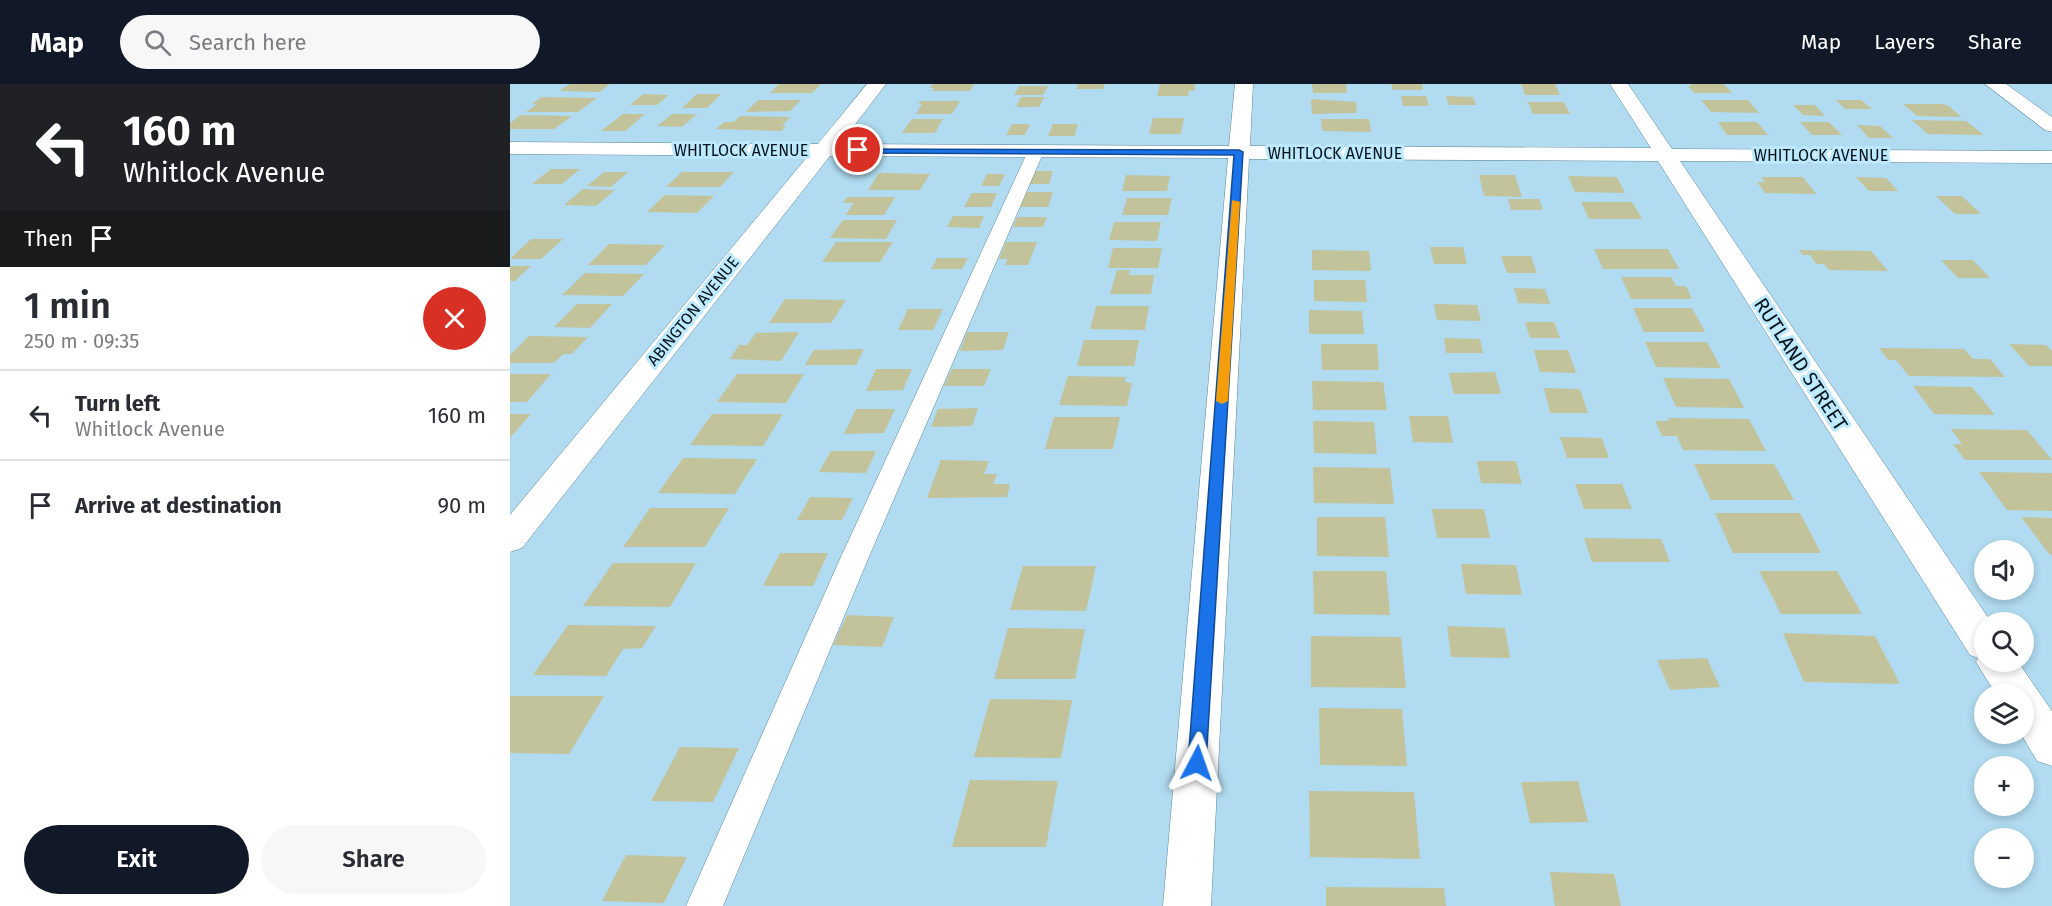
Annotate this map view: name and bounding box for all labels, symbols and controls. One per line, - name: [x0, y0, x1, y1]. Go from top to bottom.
- search box: [120, 15, 540, 69]
- text: Map: [30, 26, 84, 59]
- icon: search: [141, 26, 174, 59]
- text: Search here: [189, 29, 307, 56]
- text: Map: [1801, 29, 1841, 55]
- text: Layers: [1874, 29, 1935, 55]
- text: Share: [1968, 29, 2022, 55]
- text: 160 m: [123, 106, 236, 156]
- icon: left: [24, 108, 102, 186]
- pin: [832, 124, 883, 175]
- icon: arrive: [841, 133, 874, 166]
- street label: WHITLOCK AVENUE: [674, 141, 808, 160]
- street label: WHITLOCK AVENUE: [1268, 144, 1402, 163]
- street label: WHITLOCK AVENUE: [1754, 146, 1888, 165]
- text: Whitlock Avenue: [123, 157, 325, 189]
- icon: arrive: [85, 222, 118, 255]
- text: Then: [24, 225, 73, 252]
- street label: ABINGTON AVENUE: [643, 253, 743, 369]
- text: 1 min: [24, 284, 111, 328]
- button: close: [423, 287, 486, 350]
- street label: RUTLAND STREET: [1749, 293, 1853, 435]
- text: 250 m · 09:35: [24, 329, 139, 353]
- text: Turn left: [75, 390, 160, 417]
- icon: left: [24, 399, 57, 432]
- text: 160 m: [428, 402, 486, 429]
- text: Whitlock Avenue: [75, 417, 225, 441]
- icon: arrive: [24, 489, 57, 522]
- text: Arrive at destination: [75, 492, 282, 519]
- text: 90 m: [437, 492, 486, 519]
- map controls: [1974, 540, 2034, 888]
- button: sound: [1974, 540, 2034, 600]
- button: search: [1974, 612, 2034, 672]
- button: layers: [1974, 684, 2034, 744]
- position arrow: [1165, 731, 1229, 795]
- button: +: [1974, 756, 2034, 816]
- button: Exit: [24, 825, 249, 894]
- button: Share: [261, 825, 486, 894]
- button: −: [1974, 828, 2034, 888]

